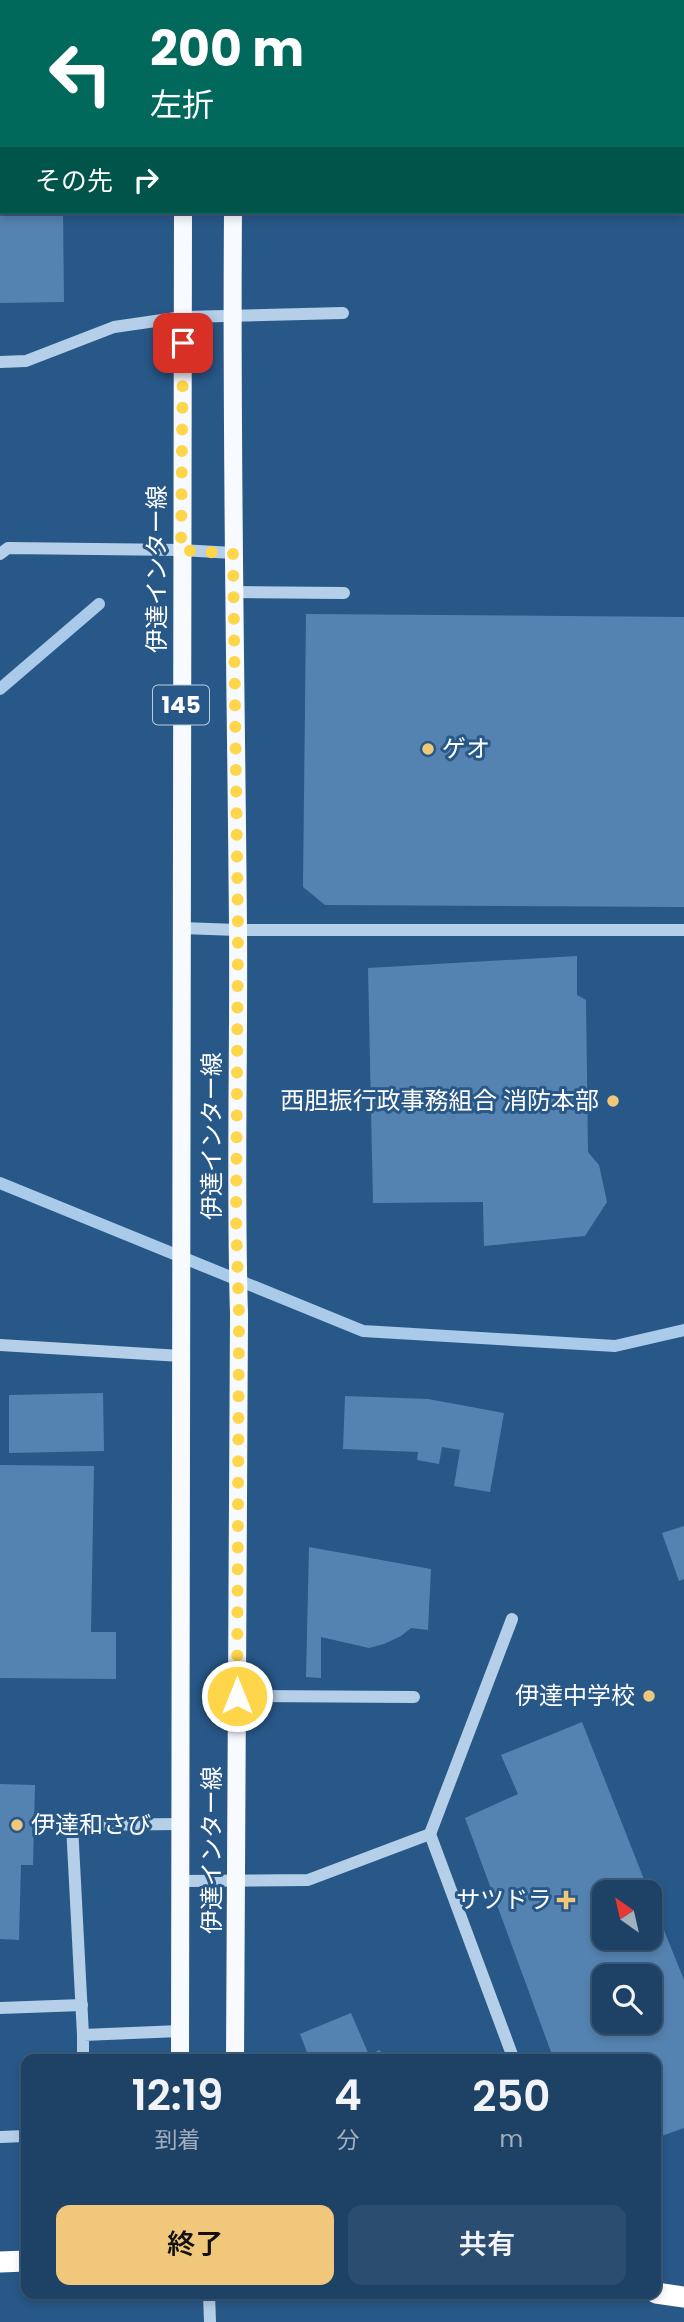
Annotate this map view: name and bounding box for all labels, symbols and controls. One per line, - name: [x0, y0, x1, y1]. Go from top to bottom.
- text: 200 m: [150, 15, 304, 83]
- icon: left: [35, 28, 126, 119]
- text: 左折: [150, 82, 214, 127]
- icon: right: [127, 161, 165, 199]
- text: その先: [35, 163, 113, 199]
- pin: [153, 313, 213, 373]
- icon: arrive: [164, 324, 202, 362]
- street label: 伊達インター線: [140, 485, 173, 653]
- road number: 145: [153, 685, 209, 724]
- place label: ゲオ: [442, 732, 490, 765]
- marker: ゲオ: [420, 741, 436, 757]
- street label: 伊達インター線: [195, 1052, 228, 1220]
- place label: 西胆振行政事務組合 消防本部: [281, 1084, 599, 1117]
- marker: 西胆振行政事務組合 消防本部: [605, 1093, 621, 1109]
- position arrow: [200, 1659, 274, 1733]
- place label: 伊達中学校: [515, 1679, 635, 1712]
- marker: 伊達中学校: [641, 1688, 657, 1704]
- street label: 伊達インター線: [195, 1766, 228, 1934]
- place label: 伊達和さび: [31, 1808, 151, 1841]
- marker: 伊達和さび: [9, 1817, 25, 1833]
- north arrow: [592, 1880, 662, 1950]
- map controls: [592, 1880, 662, 2034]
- place label: サツドラ: [456, 1883, 552, 1916]
- marker: サツドラ: [558, 1892, 574, 1908]
- button: search: [592, 1964, 662, 2034]
- text: 12:19: [132, 2066, 223, 2125]
- text: 4: [334, 2066, 362, 2125]
- text: 250: [472, 2067, 550, 2126]
- text: m: [499, 2123, 523, 2155]
- text: 到着: [154, 2124, 200, 2156]
- text: 分: [336, 2124, 359, 2156]
- button: 終了: [56, 2205, 334, 2285]
- button: 共有: [348, 2205, 626, 2285]

